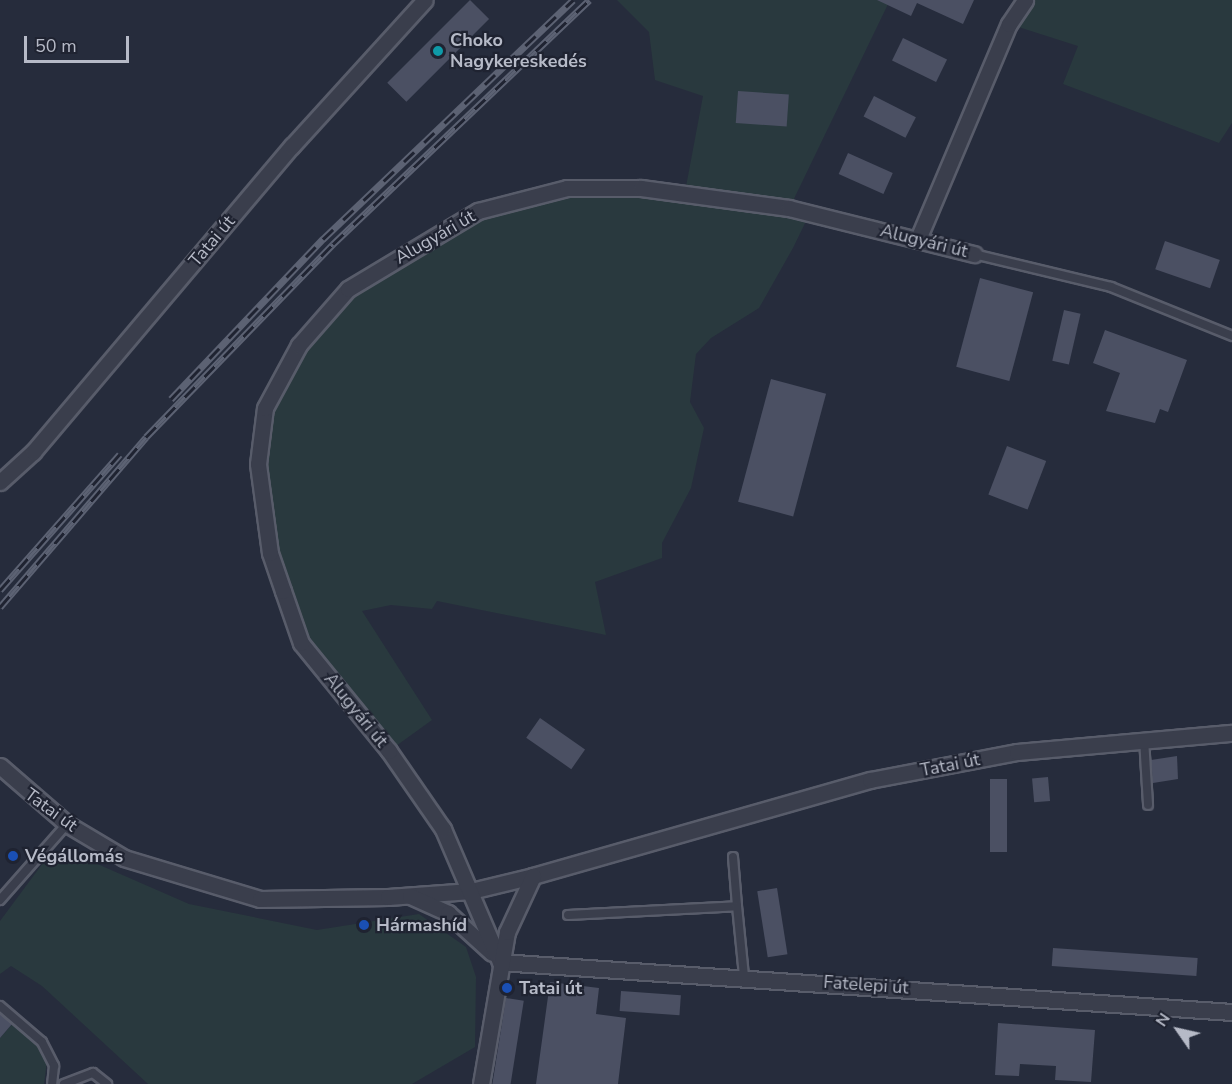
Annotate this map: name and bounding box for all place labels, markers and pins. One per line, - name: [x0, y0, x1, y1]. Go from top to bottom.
- place label: Choko Nagykereskedés: [450, 30, 587, 72]
- marker: Choko Nagykereskedés: [431, 44, 445, 58]
- place label: Végállomás: [25, 845, 123, 867]
- marker: Végállomás: [6, 849, 20, 863]
- place label: Hármashíd: [376, 914, 467, 936]
- marker: Hármashíd: [357, 918, 371, 932]
- place label: Tatai út: [519, 977, 582, 999]
- marker: Tatai út: [500, 981, 514, 995]

